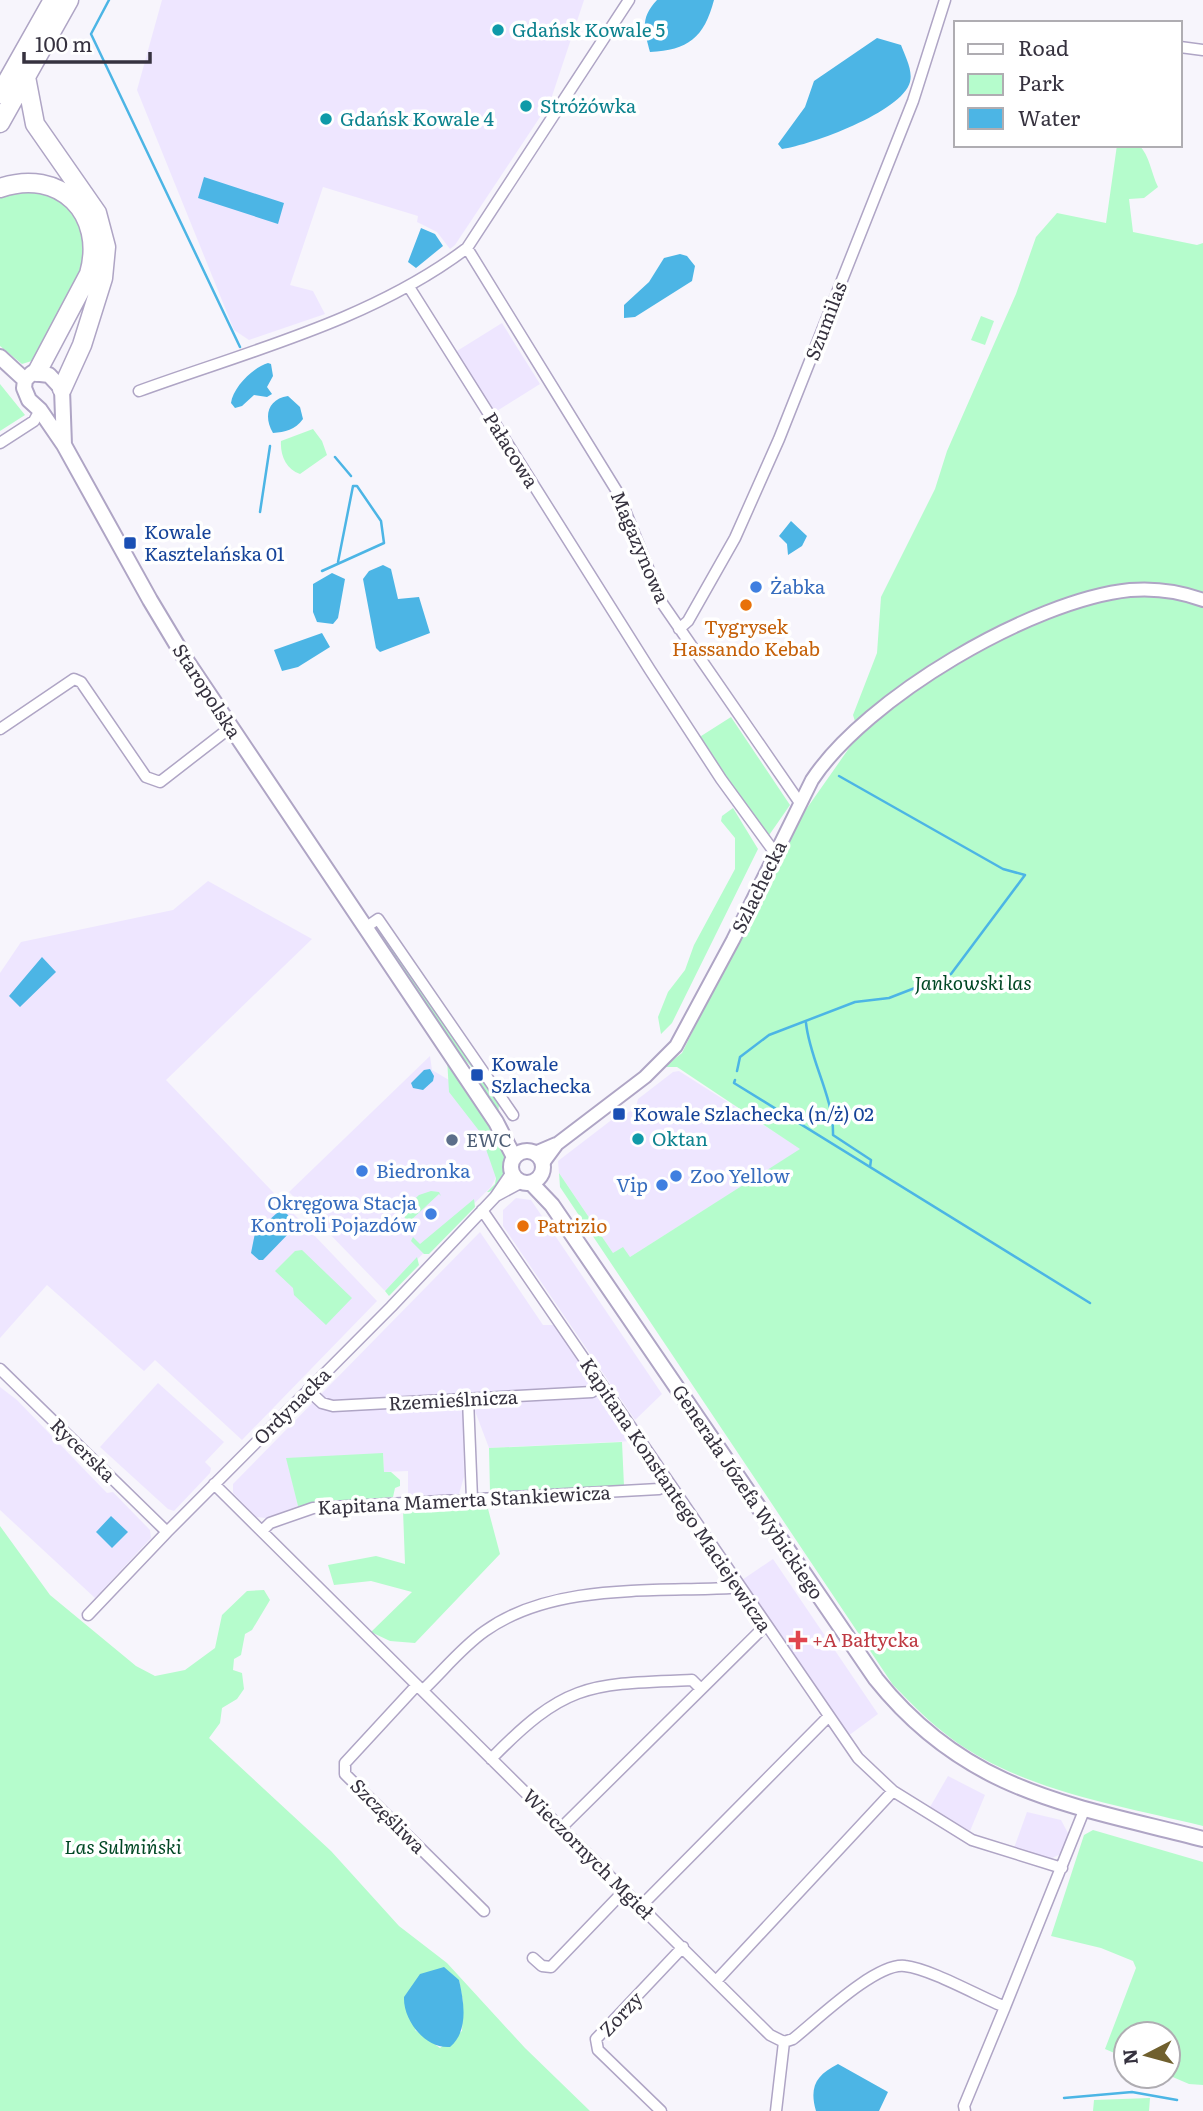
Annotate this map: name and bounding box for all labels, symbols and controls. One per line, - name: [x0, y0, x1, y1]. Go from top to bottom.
- place label: Gdańsk Kowale 5: [512, 15, 665, 43]
- scale bar: [24, 21, 150, 65]
- legend: [954, 21, 1182, 147]
- marker: Gdańsk Kowale 5: [490, 22, 506, 38]
- text: 100 m: [35, 27, 92, 58]
- text: Road: [1018, 31, 1069, 62]
- text: Park: [1018, 66, 1064, 97]
- place label: Stróżówka: [540, 91, 637, 119]
- marker: Stróżówka: [518, 98, 534, 114]
- text: Water: [1018, 101, 1080, 132]
- place label: Gdańsk Kowale 4: [340, 104, 494, 132]
- marker: Gdańsk Kowale 4: [318, 111, 334, 127]
- street label: Szumilas: [797, 277, 853, 364]
- street label: Pałacowa: [477, 406, 547, 494]
- street label: Magazynowa: [605, 486, 677, 608]
- place label: Kowale Kasztelańska 01: [144, 517, 285, 567]
- marker: Kowale Kasztelańska 01: [122, 535, 138, 551]
- place label: Żabka: [770, 572, 826, 600]
- marker: Żabka: [748, 579, 764, 595]
- marker: Tygrysek Hassando Kebab: [738, 597, 754, 613]
- place label: Tygrysek Hassando Kebab: [672, 612, 820, 662]
- street label: Staropolska: [167, 638, 249, 744]
- street label: Szlachecka: [724, 835, 793, 938]
- park label: Jankowski las: [914, 968, 1032, 996]
- place label: Kowale Szlachecka: [491, 1049, 592, 1099]
- marker: Kowale Szlachecka: [469, 1067, 485, 1083]
- place label: Kowale Szlachecka (n/ż) 02: [633, 1099, 874, 1127]
- marker: Kowale Szlachecka (n/ż) 02: [611, 1106, 627, 1122]
- place label: Oktan: [652, 1124, 708, 1152]
- place label: EWC: [466, 1125, 512, 1153]
- marker: Oktan: [630, 1131, 646, 1147]
- marker: EWC: [444, 1132, 460, 1148]
- place label: Biedronka: [376, 1156, 471, 1184]
- place label: Zoo Yellow: [690, 1161, 790, 1189]
- marker: Biedronka: [354, 1163, 370, 1179]
- marker: Zoo Yellow: [668, 1168, 684, 1184]
- place label: Vip: [616, 1170, 648, 1198]
- marker: Vip: [654, 1177, 670, 1193]
- place label: Okręgowa Stacja Kontroli Pojazdów: [250, 1188, 418, 1238]
- marker: Okręgowa Stacja Kontroli Pojazdów: [423, 1206, 439, 1222]
- place label: Patrizio: [537, 1211, 607, 1239]
- marker: Patrizio: [515, 1218, 531, 1234]
- street label: Kapitana Konstantego Maciejewicza: [574, 1352, 780, 1638]
- street label: Ordynacka: [246, 1360, 337, 1450]
- street label: Generała Józefa Wybickiego: [666, 1378, 831, 1604]
- street label: Rzemieślnicza: [387, 1382, 519, 1416]
- street label: Rycerska: [45, 1411, 123, 1488]
- street label: Kapitana Mamerta Stankiewicza: [317, 1477, 612, 1521]
- place label: +A Bałtycka: [812, 1625, 920, 1653]
- marker: +A Bałtycka: [790, 1632, 806, 1648]
- street label: Szczęśliwa: [345, 1771, 433, 1860]
- street label: Wieczornych Mgieł: [517, 1782, 661, 1925]
- park label: Las Sulmiński: [64, 1832, 182, 1860]
- street label: Zorzy: [592, 1984, 648, 2042]
- north arrow: [1112, 2020, 1182, 2090]
- text: N: [1114, 2047, 1144, 2066]

